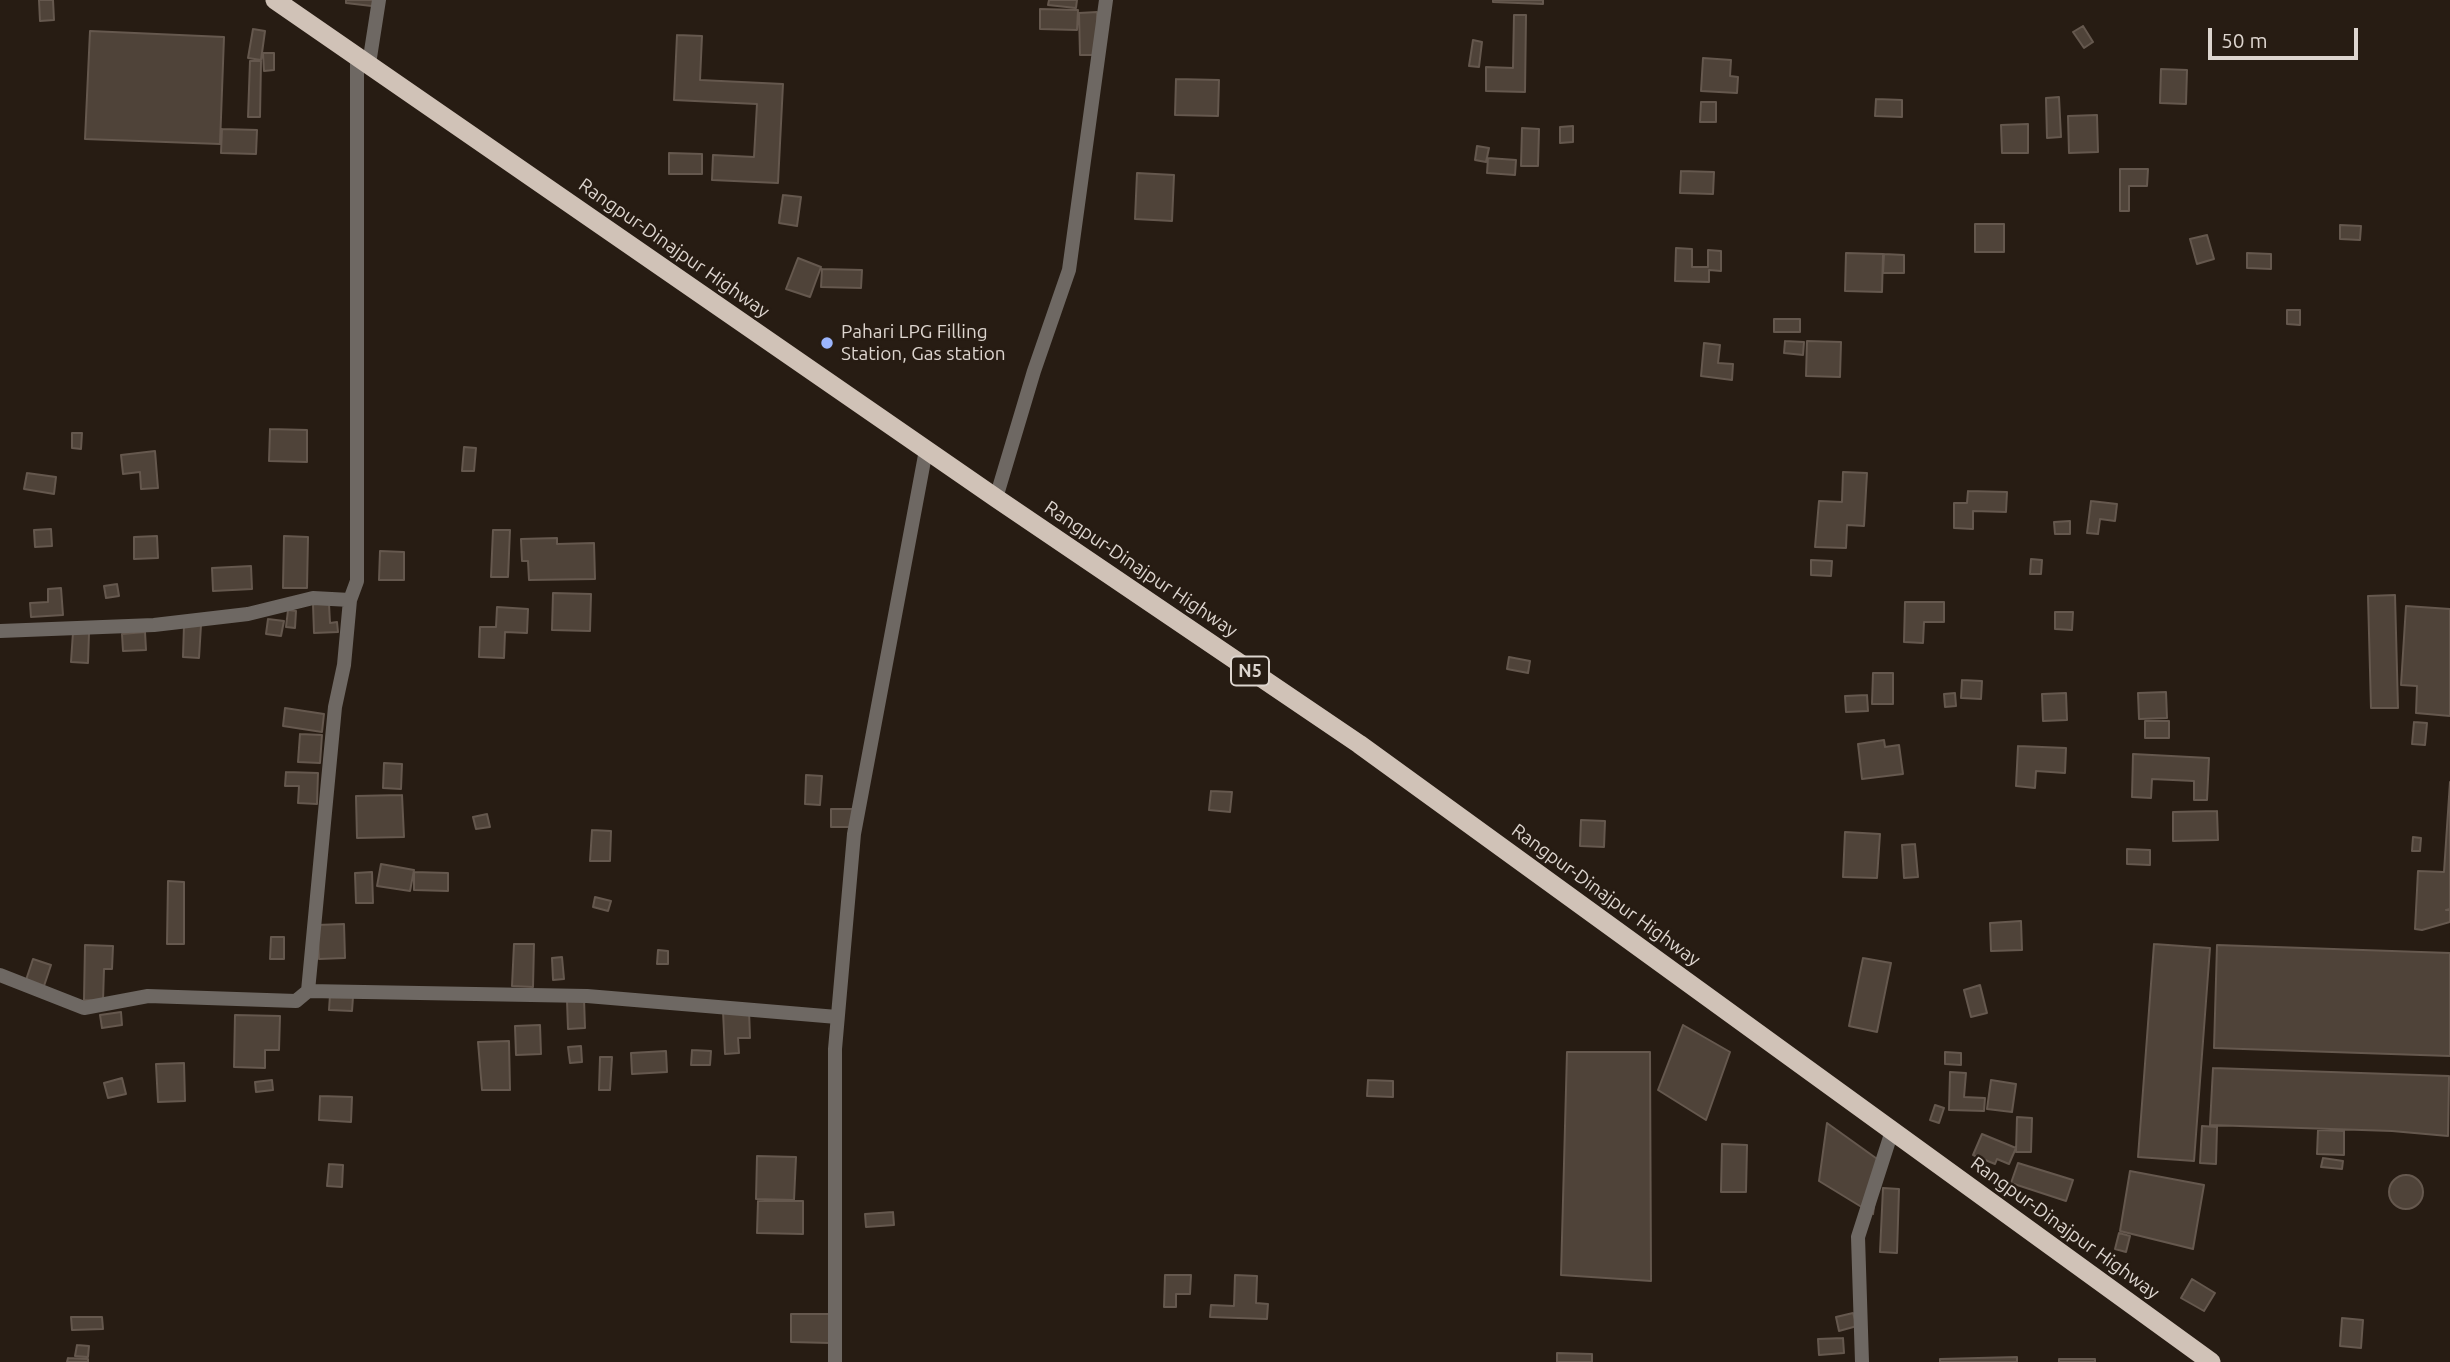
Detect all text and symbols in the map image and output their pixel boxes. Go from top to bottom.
scale bar [2212,14,2362,58]
text: 50 m [2221,28,2268,52]
street label: Rangpur-Dinajpur Highway [574,173,774,323]
place label: Pahari LPG Filling Station, Gas station [841,321,1006,365]
marker: Pahari LPG Filling Station, Gas station [819,335,835,351]
street label: Rangpur-Dinajpur Highway [1040,496,1242,642]
road number: N5 [1231,656,1269,686]
street label: Rangpur-Dinajpur Highway [1507,819,1705,971]
street label: Rangpur-Dinajpur Highway [1966,1152,2164,1304]

